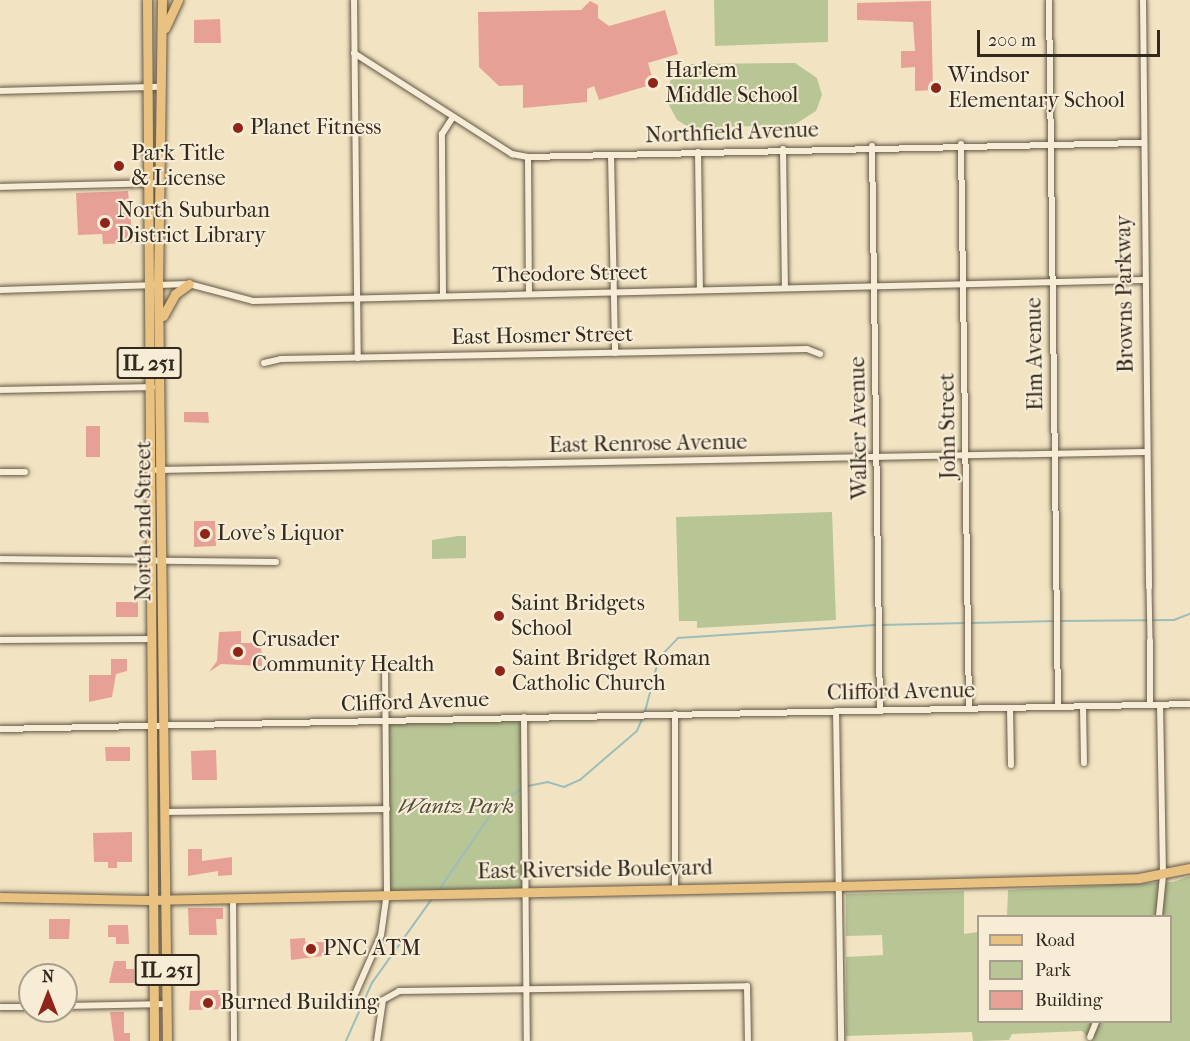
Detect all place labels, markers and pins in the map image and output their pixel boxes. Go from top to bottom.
place label: Harlem Middle School [665,57,798,108]
place label: Windsor Elementary School [948,62,1125,113]
marker: Harlem Middle School [646,76,660,90]
marker: Windsor Elementary School [929,81,943,95]
place label: Planet Fitness [250,115,381,141]
marker: Planet Fitness [231,121,245,135]
place label: Park Title & License [131,140,226,192]
marker: Park Title & License [112,159,126,173]
place label: North Suburban District Library [117,197,270,248]
marker: North Suburban District Library [98,216,112,230]
place label: Love's Liquor [217,521,344,547]
marker: Love's Liquor [198,527,212,541]
place label: Saint Bridgets School [511,590,645,642]
marker: Saint Bridgets School [492,609,506,623]
place label: Crusader Community Health [252,626,434,678]
marker: Crusader Community Health [229,643,247,661]
place label: Saint Bridget Roman Catholic Church [512,645,710,696]
marker: Saint Bridget Roman Catholic Church [493,664,507,678]
place label: PNC ATM [323,936,421,962]
marker: PNC ATM [304,942,318,956]
place label: Burned Building [220,990,379,1016]
marker: Burned Building [201,996,215,1010]

